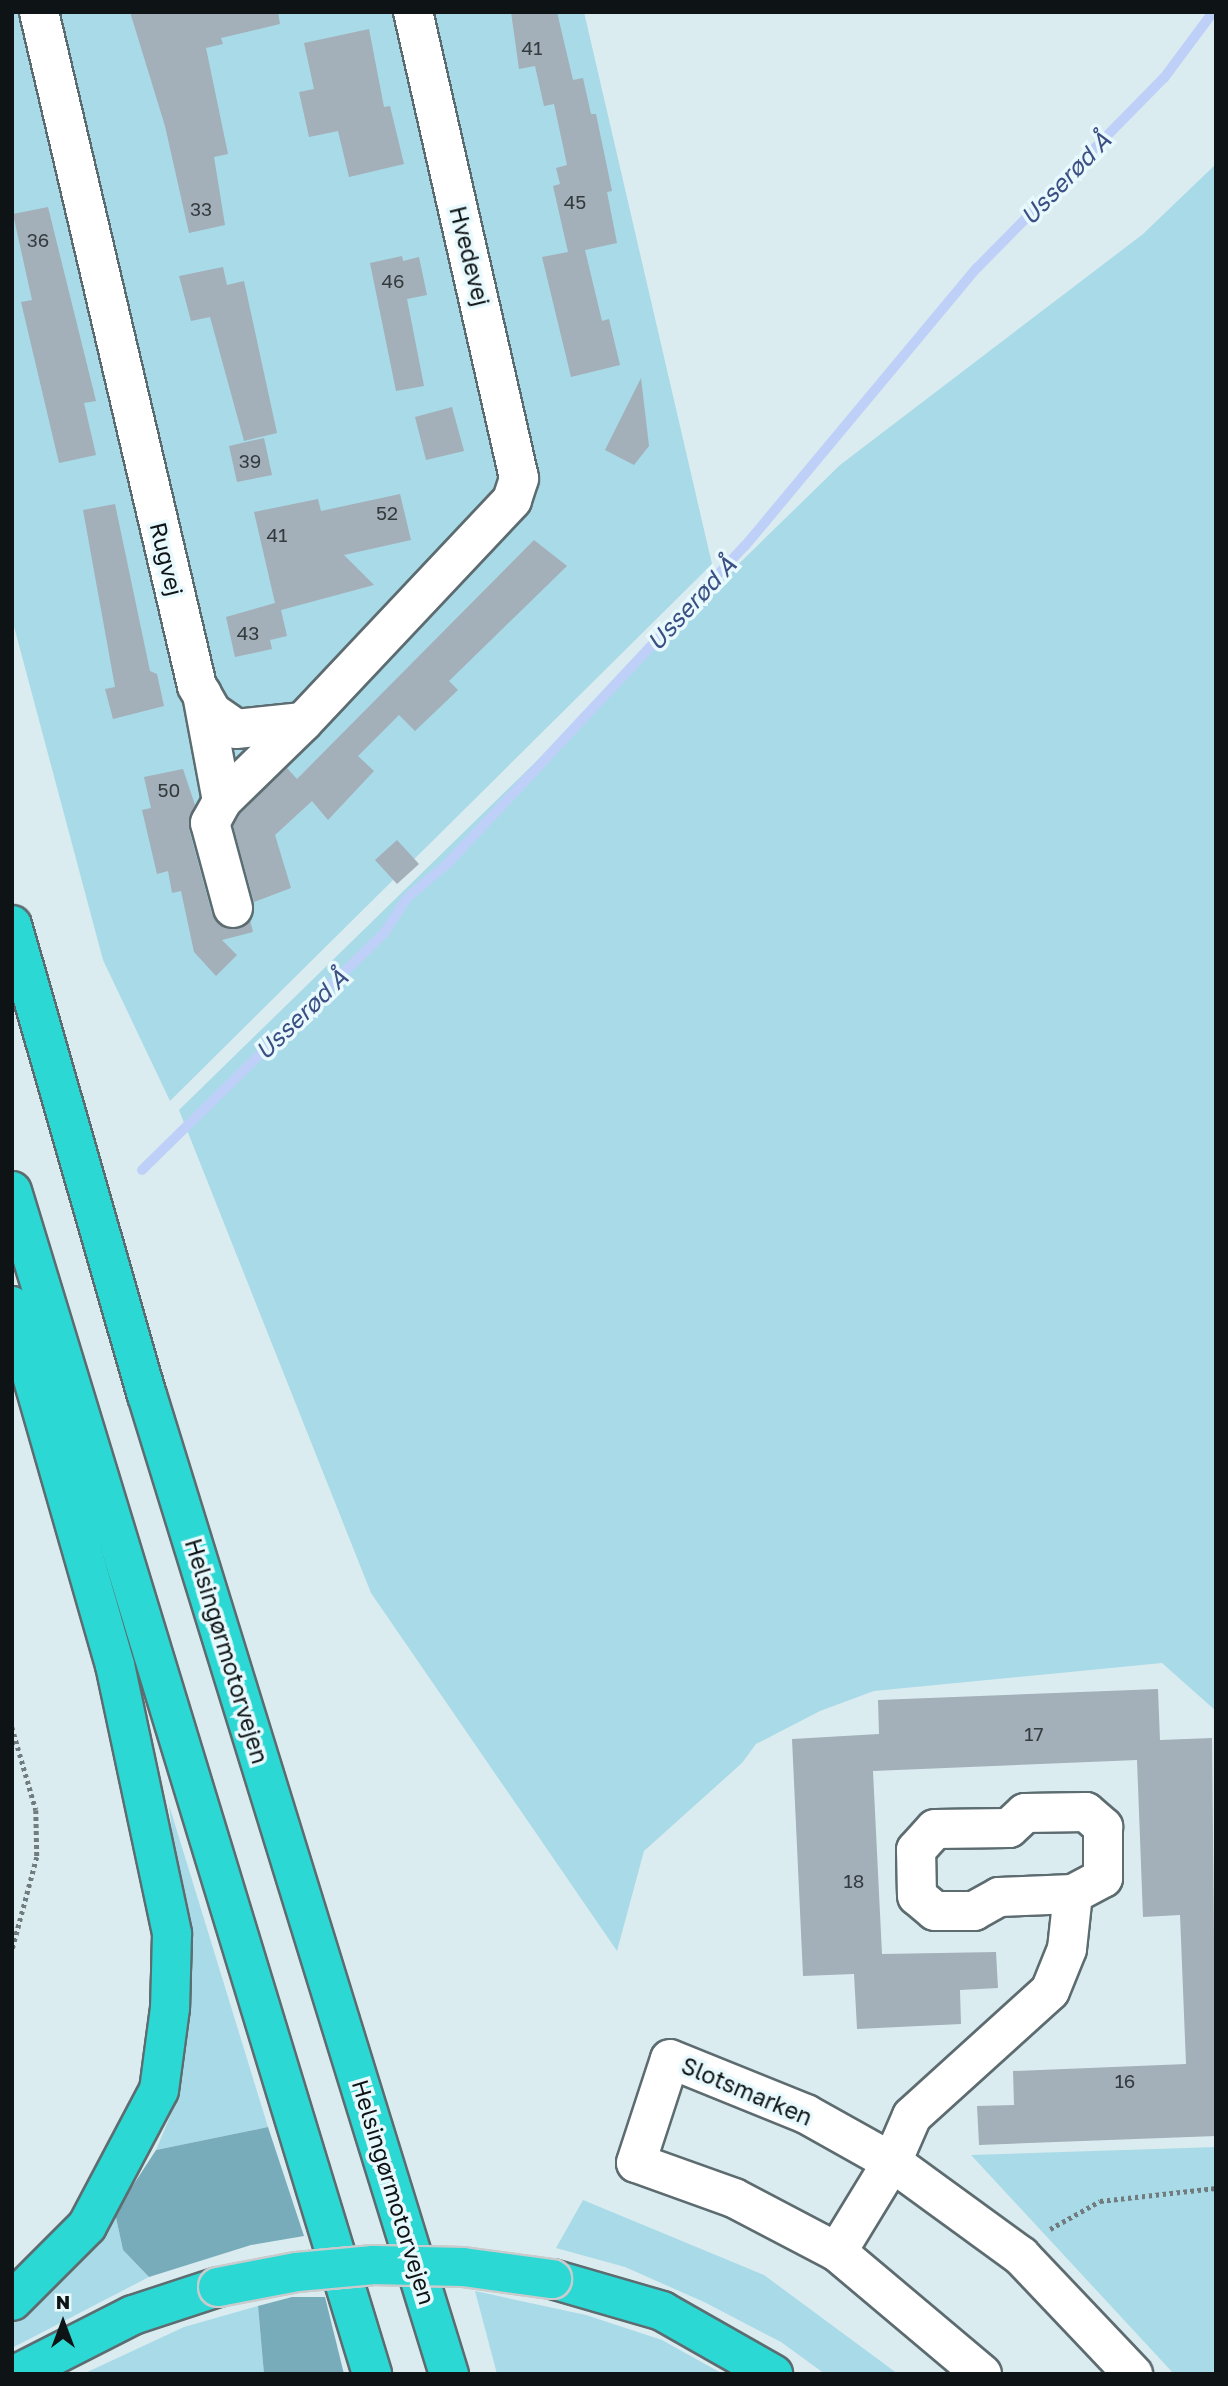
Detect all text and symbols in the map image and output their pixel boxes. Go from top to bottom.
house number: 41 [522,37,542,59]
water label: Usserød Å [1014,126,1116,230]
house number: 45 [564,191,586,213]
house number: 33 [190,198,212,220]
street label: Hvedevej [444,203,496,309]
house number: 36 [27,229,49,251]
house number: 46 [381,270,405,292]
house number: 39 [239,450,261,472]
house number: 52 [376,502,398,524]
street label: Rugvej [145,519,189,599]
house number: 41 [267,524,287,546]
water label: Usserød Å [640,550,742,656]
house number: 43 [237,622,259,644]
house number: 50 [158,779,180,801]
water label: Usserød Å [249,963,353,1065]
street label: Helsingørmotorvejen [180,1535,274,1767]
house number: 17 [1024,1723,1044,1745]
house number: 18 [844,1870,864,1892]
street label: Slotsmarken [677,2051,817,2131]
house number: 16 [1115,2070,1135,2092]
street label: Helsingørmotorvejen [347,2076,441,2308]
north arrow [28,2288,98,2358]
text: N [56,2290,70,2313]

